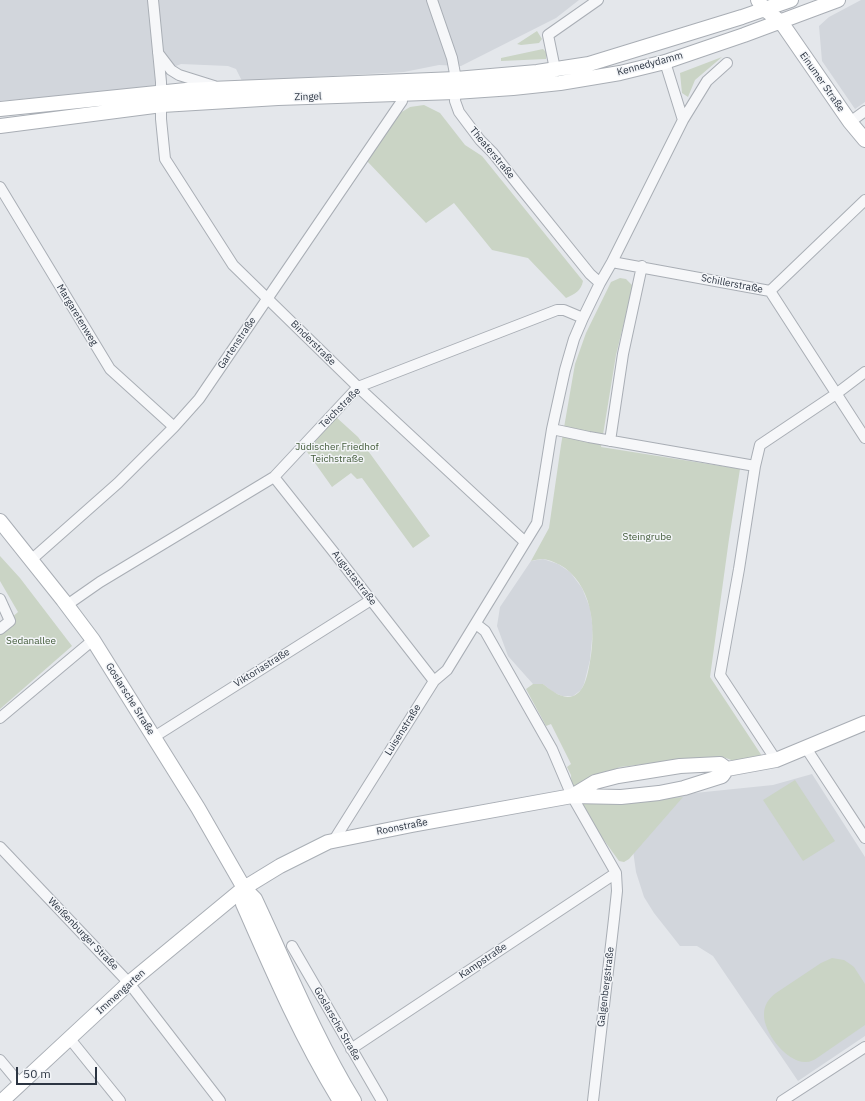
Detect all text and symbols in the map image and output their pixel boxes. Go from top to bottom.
street label: Kennedydamm [616,49,684,79]
street label: Einumer Straße [797,50,847,114]
street label: Zingel [294,91,322,103]
street label: Theaterstraße [467,125,517,181]
street label: Schillerstraße [700,272,764,296]
street label: Margaretenweg [54,282,100,348]
street label: Gartenstraße [215,315,259,371]
street label: Binderstraße [288,318,338,368]
street label: Teichstraße [317,385,363,431]
park label: Jüdischer Friedhof Teichstraße [295,441,379,464]
park label: Steingrube [623,531,671,543]
street label: Augustastraße [329,548,379,608]
park label: Sedanallee [6,635,56,647]
street label: Viktoriastraße [232,646,292,690]
street label: Goslarsche Straße [103,661,157,737]
street label: Luisenstraße [382,702,424,758]
street label: Roonstraße [375,816,429,838]
street label: Weißenburger Straße [45,895,121,973]
street label: Kampstraße [457,941,509,981]
street label: Galgenbergstraße [595,946,617,1028]
street label: Immengarten [94,967,148,1017]
street label: Goslarsche Straße [311,985,363,1063]
scale bar [18,1059,99,1085]
text: 50 m [23,1066,51,1081]

